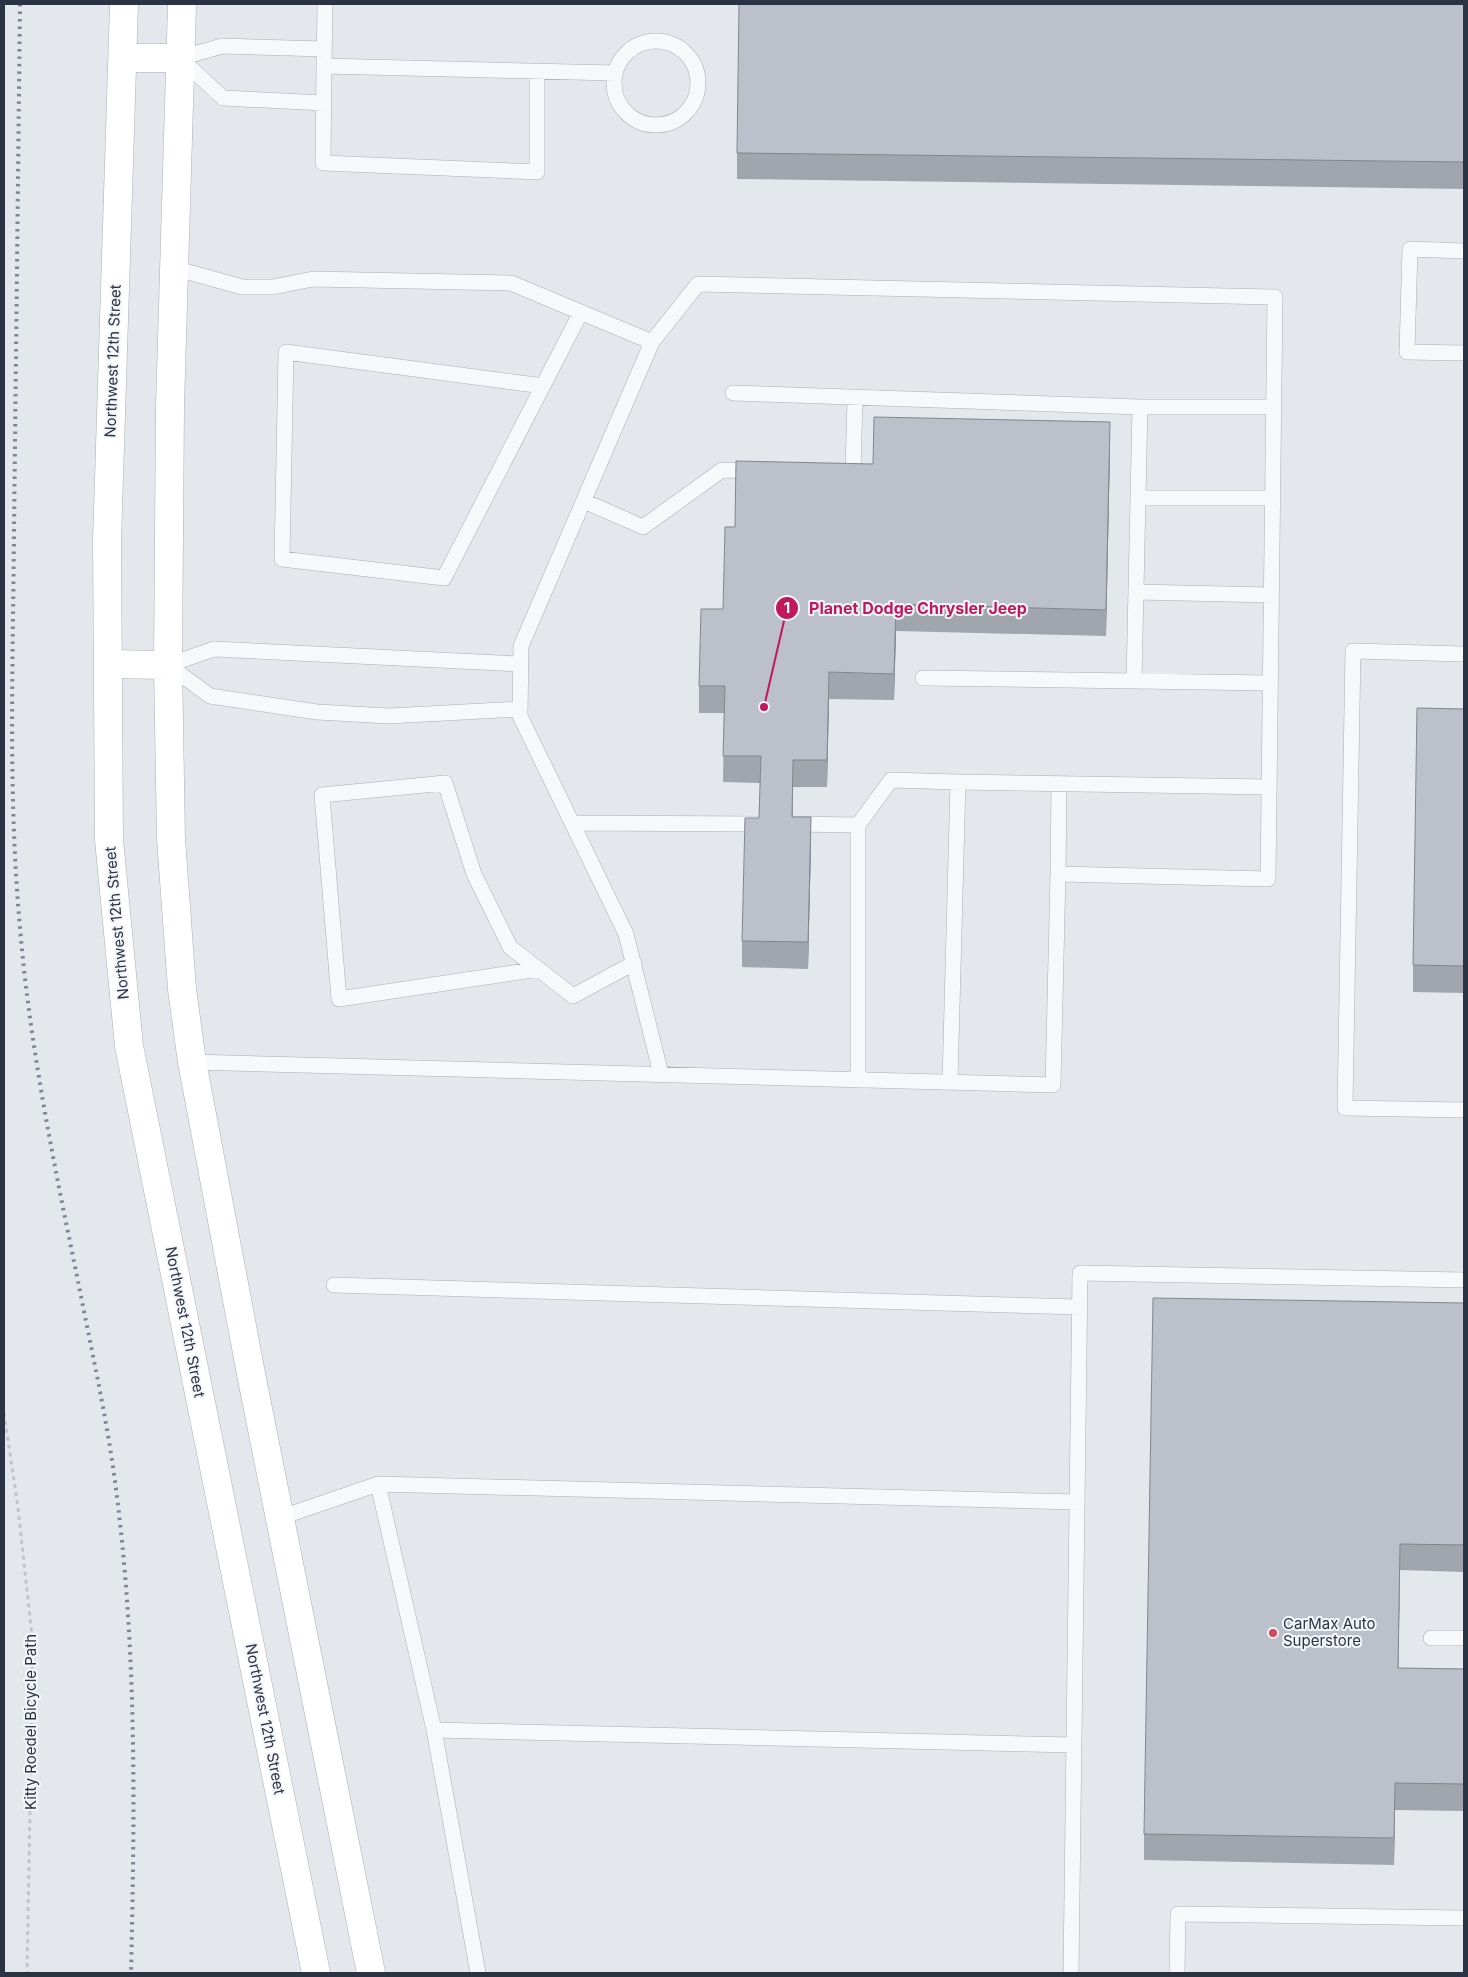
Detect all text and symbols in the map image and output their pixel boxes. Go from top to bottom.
street label: Northwest 12th Street [100,284,125,438]
callout: Planet Dodge Chrysler Jeep [775,593,1037,624]
text: 1 [784,598,790,617]
text: Planet Dodge Chrysler Jeep [809,598,1027,618]
street label: Northwest 12th Street [100,846,133,1000]
street label: Northwest 12th Street [162,1245,209,1399]
place label: CarMax Auto Superstore [1283,1614,1376,1650]
marker: CarMax Auto Superstore [1267,1627,1279,1639]
street label: Kitty Roedel Bicycle Path [21,1634,40,1810]
street label: Northwest 12th Street [242,1642,289,1796]

